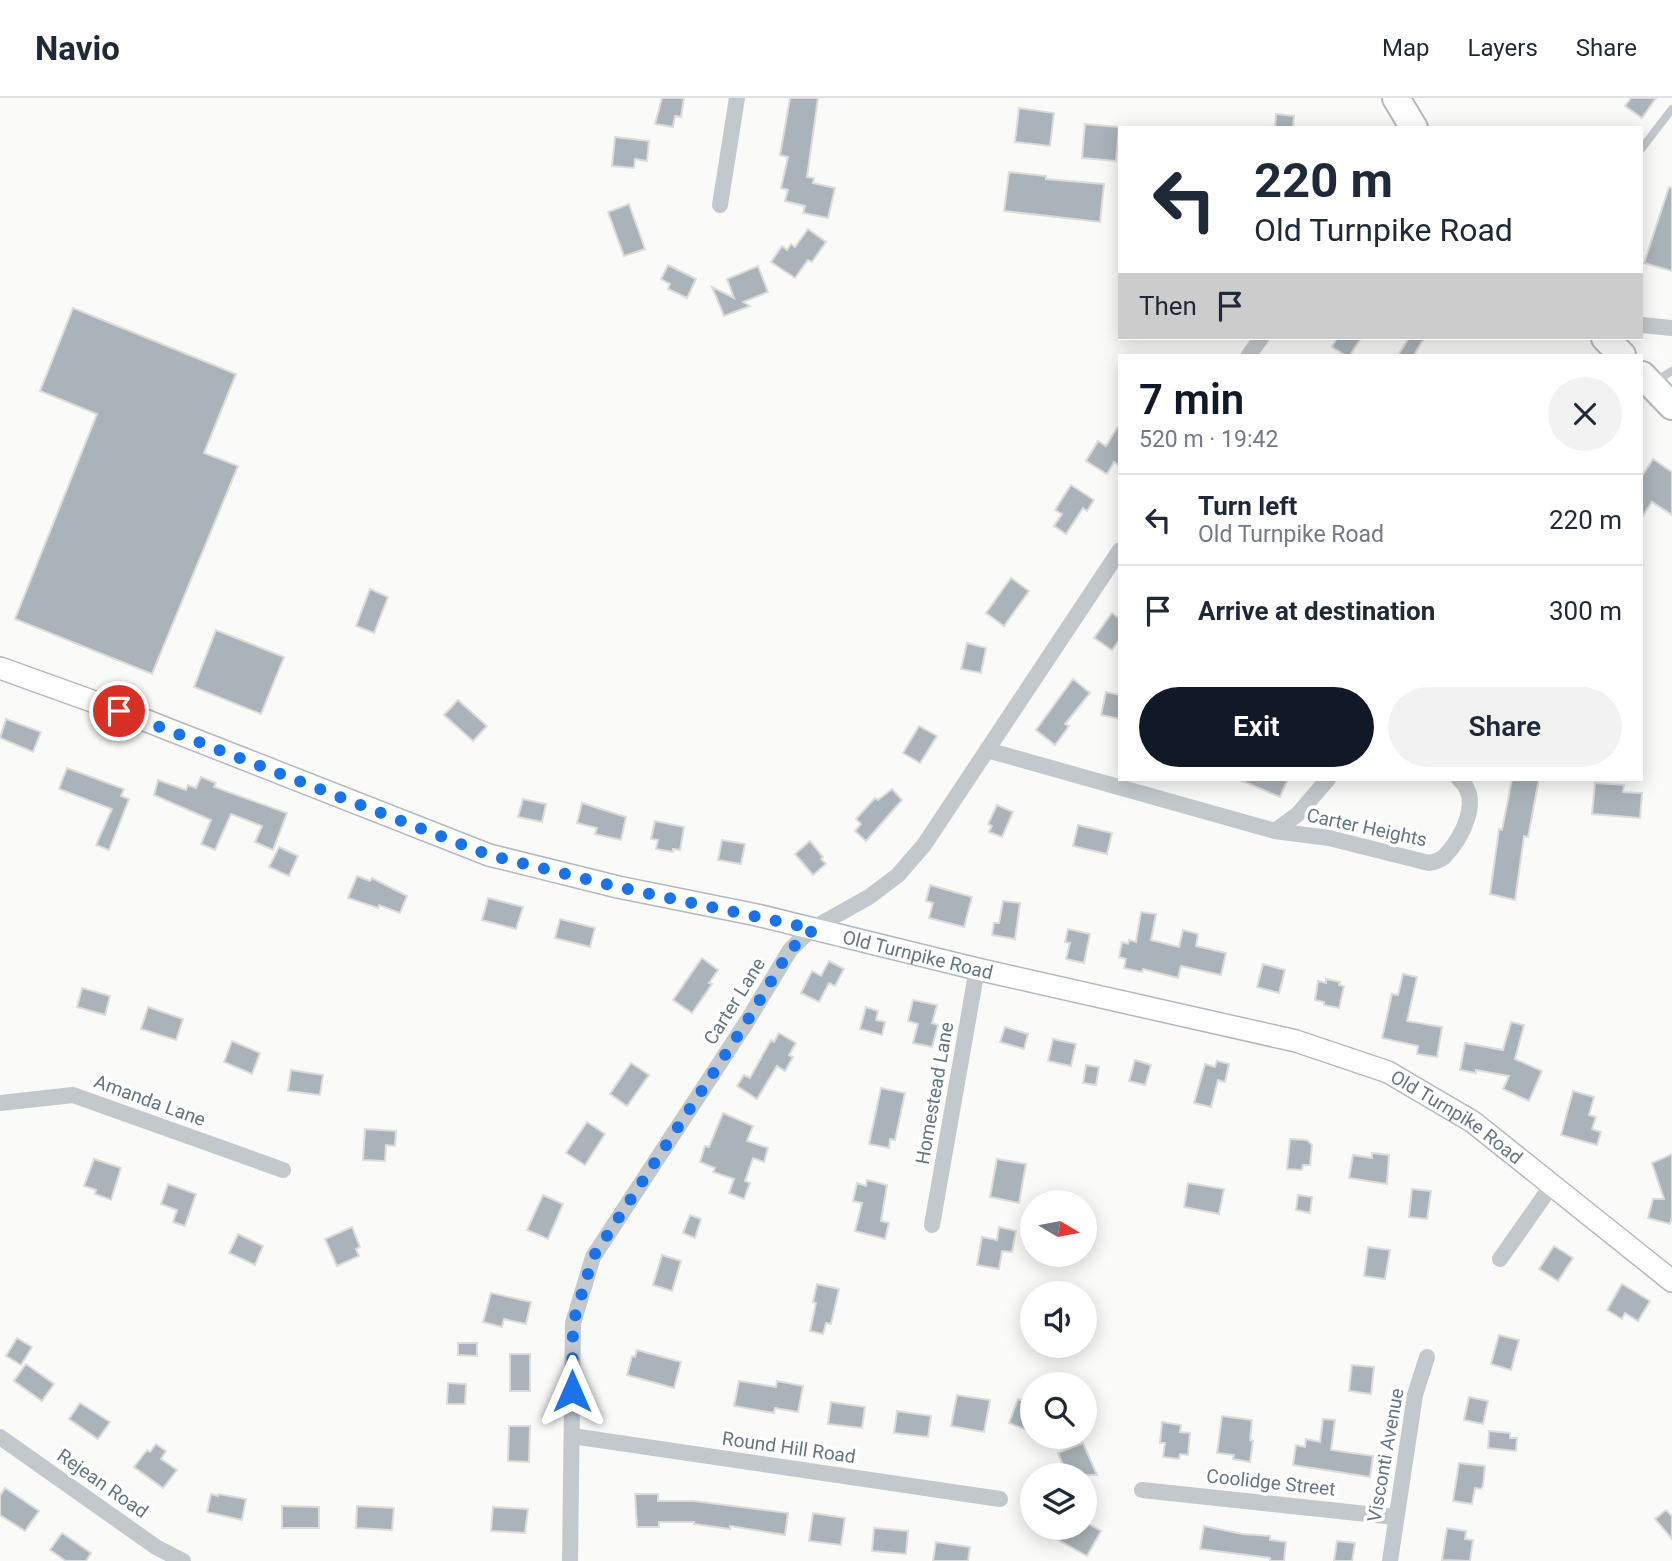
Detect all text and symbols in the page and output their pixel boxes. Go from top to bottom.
text: Navio [35,29,120,68]
text: Map [1382,34,1430,62]
text: Layers [1468,34,1538,62]
text: Share [1576,34,1637,62]
text: 220 m [1254,152,1393,209]
icon: left [1139,154,1230,245]
text: Old Turnpike Road [1254,211,1513,249]
icon: arrive [1211,287,1249,325]
text: Then [1139,291,1197,321]
text: 7 min [1139,375,1244,424]
button: close [1548,377,1622,451]
text: 520 m · 19:42 [1139,426,1278,453]
text: Turn left [1198,491,1297,521]
icon: left [1139,501,1177,539]
text: 220 m [1549,505,1622,535]
text: Old Turnpike Road [1198,521,1384,548]
icon: arrive [1139,592,1177,630]
text: Arrive at destination [1198,596,1435,626]
text: 300 m [1549,596,1622,626]
pin [89,681,149,741]
button: Exit [1139,687,1374,767]
button: Share [1388,687,1622,767]
icon: arrive [100,692,138,730]
street label: Carter Heights [1305,804,1429,851]
street label: Old Turnpike Road [840,925,995,984]
street label: Carter Lane [699,954,770,1049]
street label: Homestead Lane [911,1020,958,1166]
street label: Old Turnpike Road [1386,1065,1527,1169]
street label: Amanda Lane [91,1070,209,1131]
north arrow [1020,1190,1097,1267]
map controls [1020,1190,1097,1540]
button: sound [1020,1281,1097,1358]
position arrow [535,1354,609,1428]
button: search [1020,1372,1097,1449]
street label: Visconti Avenue [1362,1386,1409,1524]
street label: Round Hill Road [721,1427,857,1468]
street label: Rejean Road [53,1444,153,1523]
button: layers [1020,1463,1097,1540]
street label: Coolidge Street [1205,1464,1337,1501]

